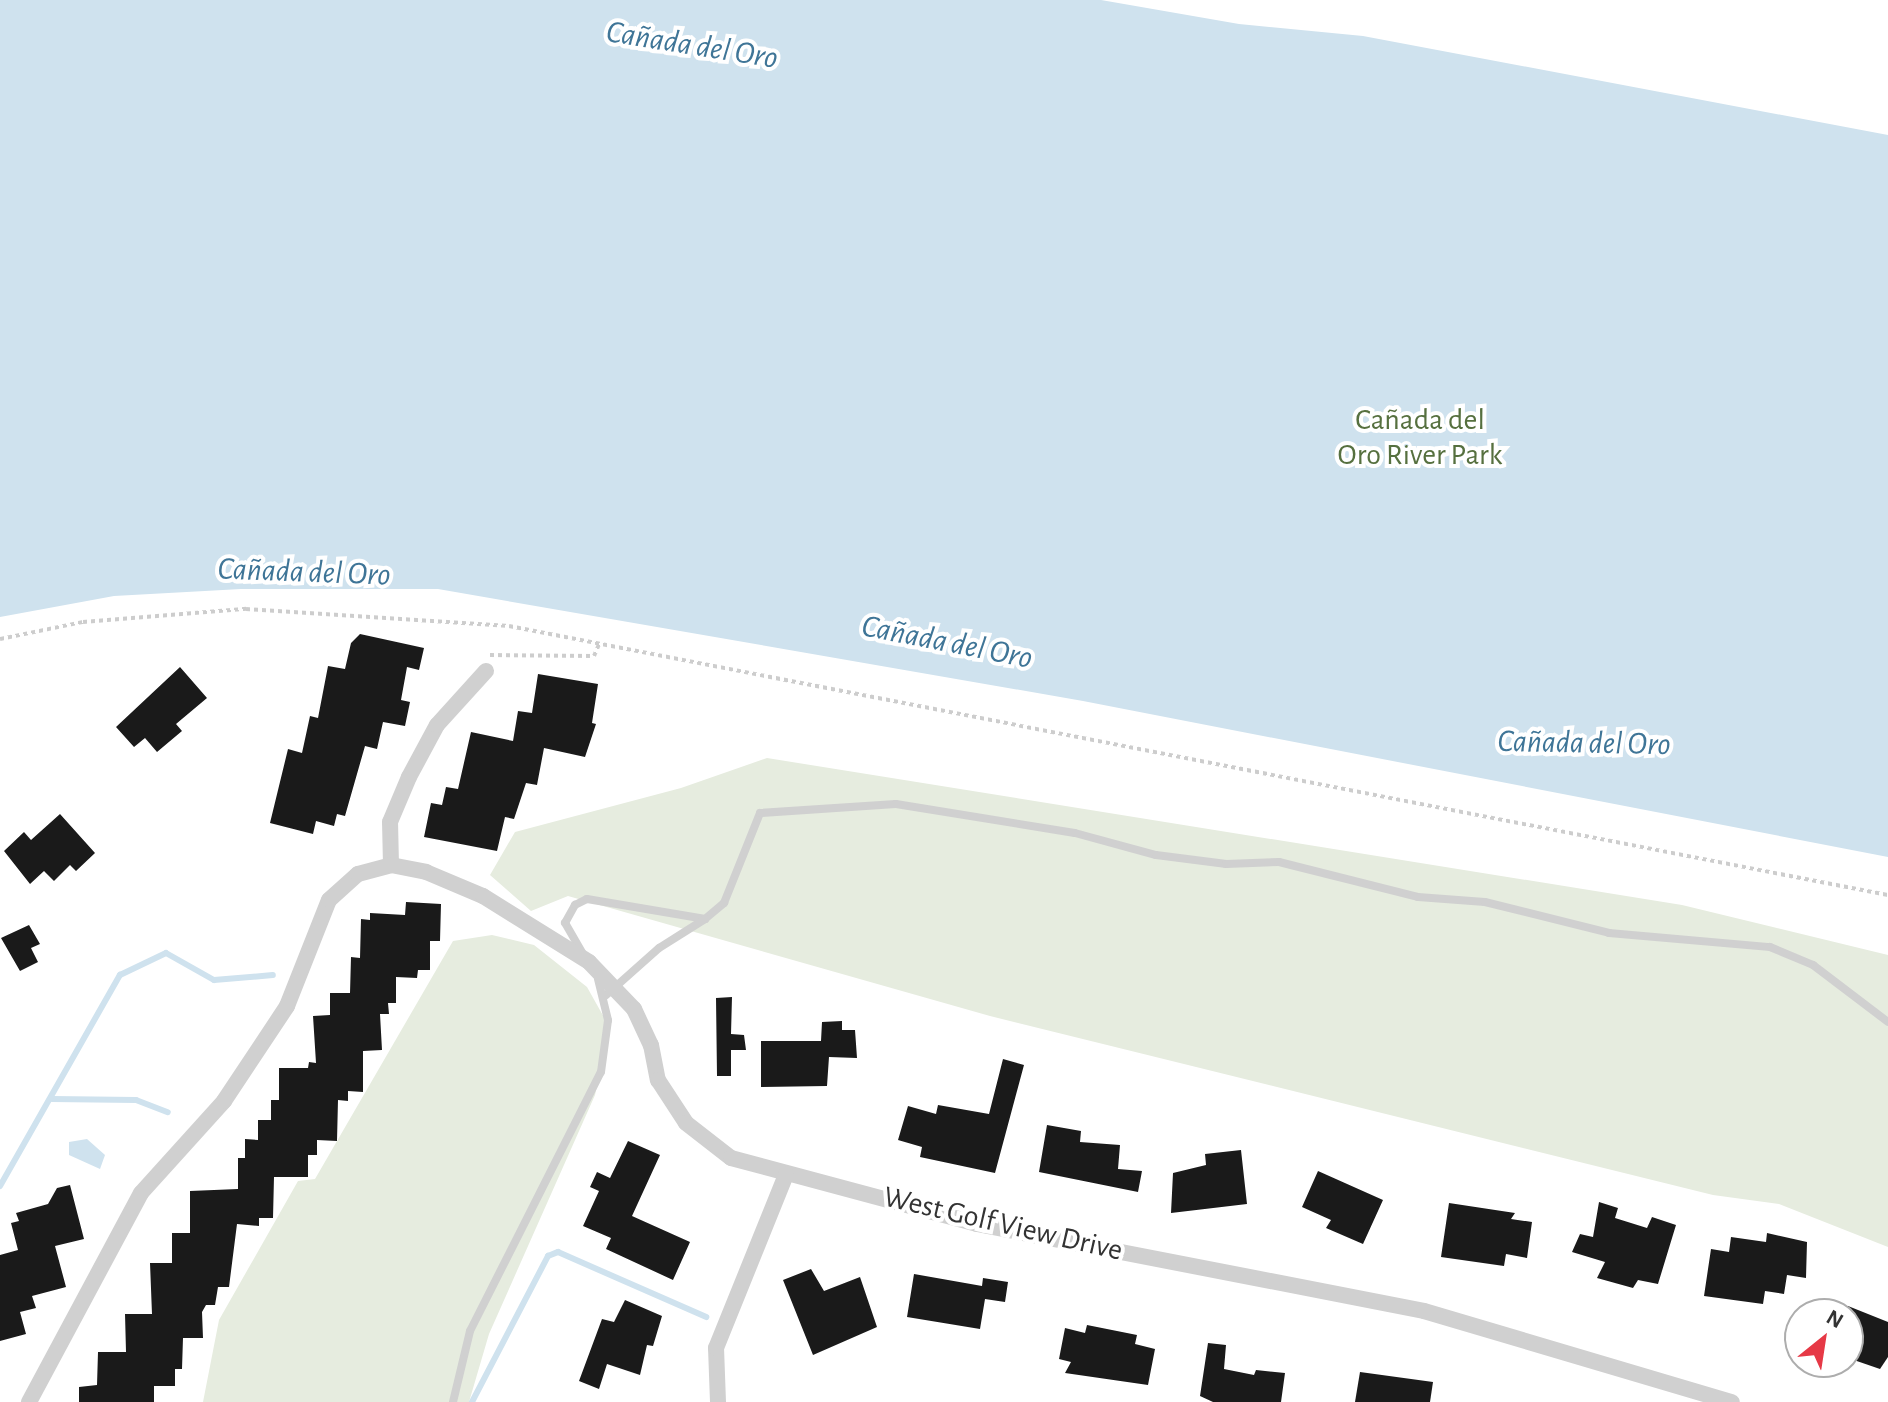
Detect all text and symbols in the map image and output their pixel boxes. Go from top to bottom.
water label: Cañada del Oro [604,12,780,78]
park label: Cañada del Oro River Park [1338,402,1502,472]
water label: Cañada del Oro [217,550,391,594]
water label: Cañada del Oro [858,607,1036,677]
water label: Cañada del Oro [1497,722,1671,764]
street label: West Golf View Drive [880,1179,1126,1269]
north arrow [1784,1298,1864,1378]
text: N [1823,1306,1847,1332]

